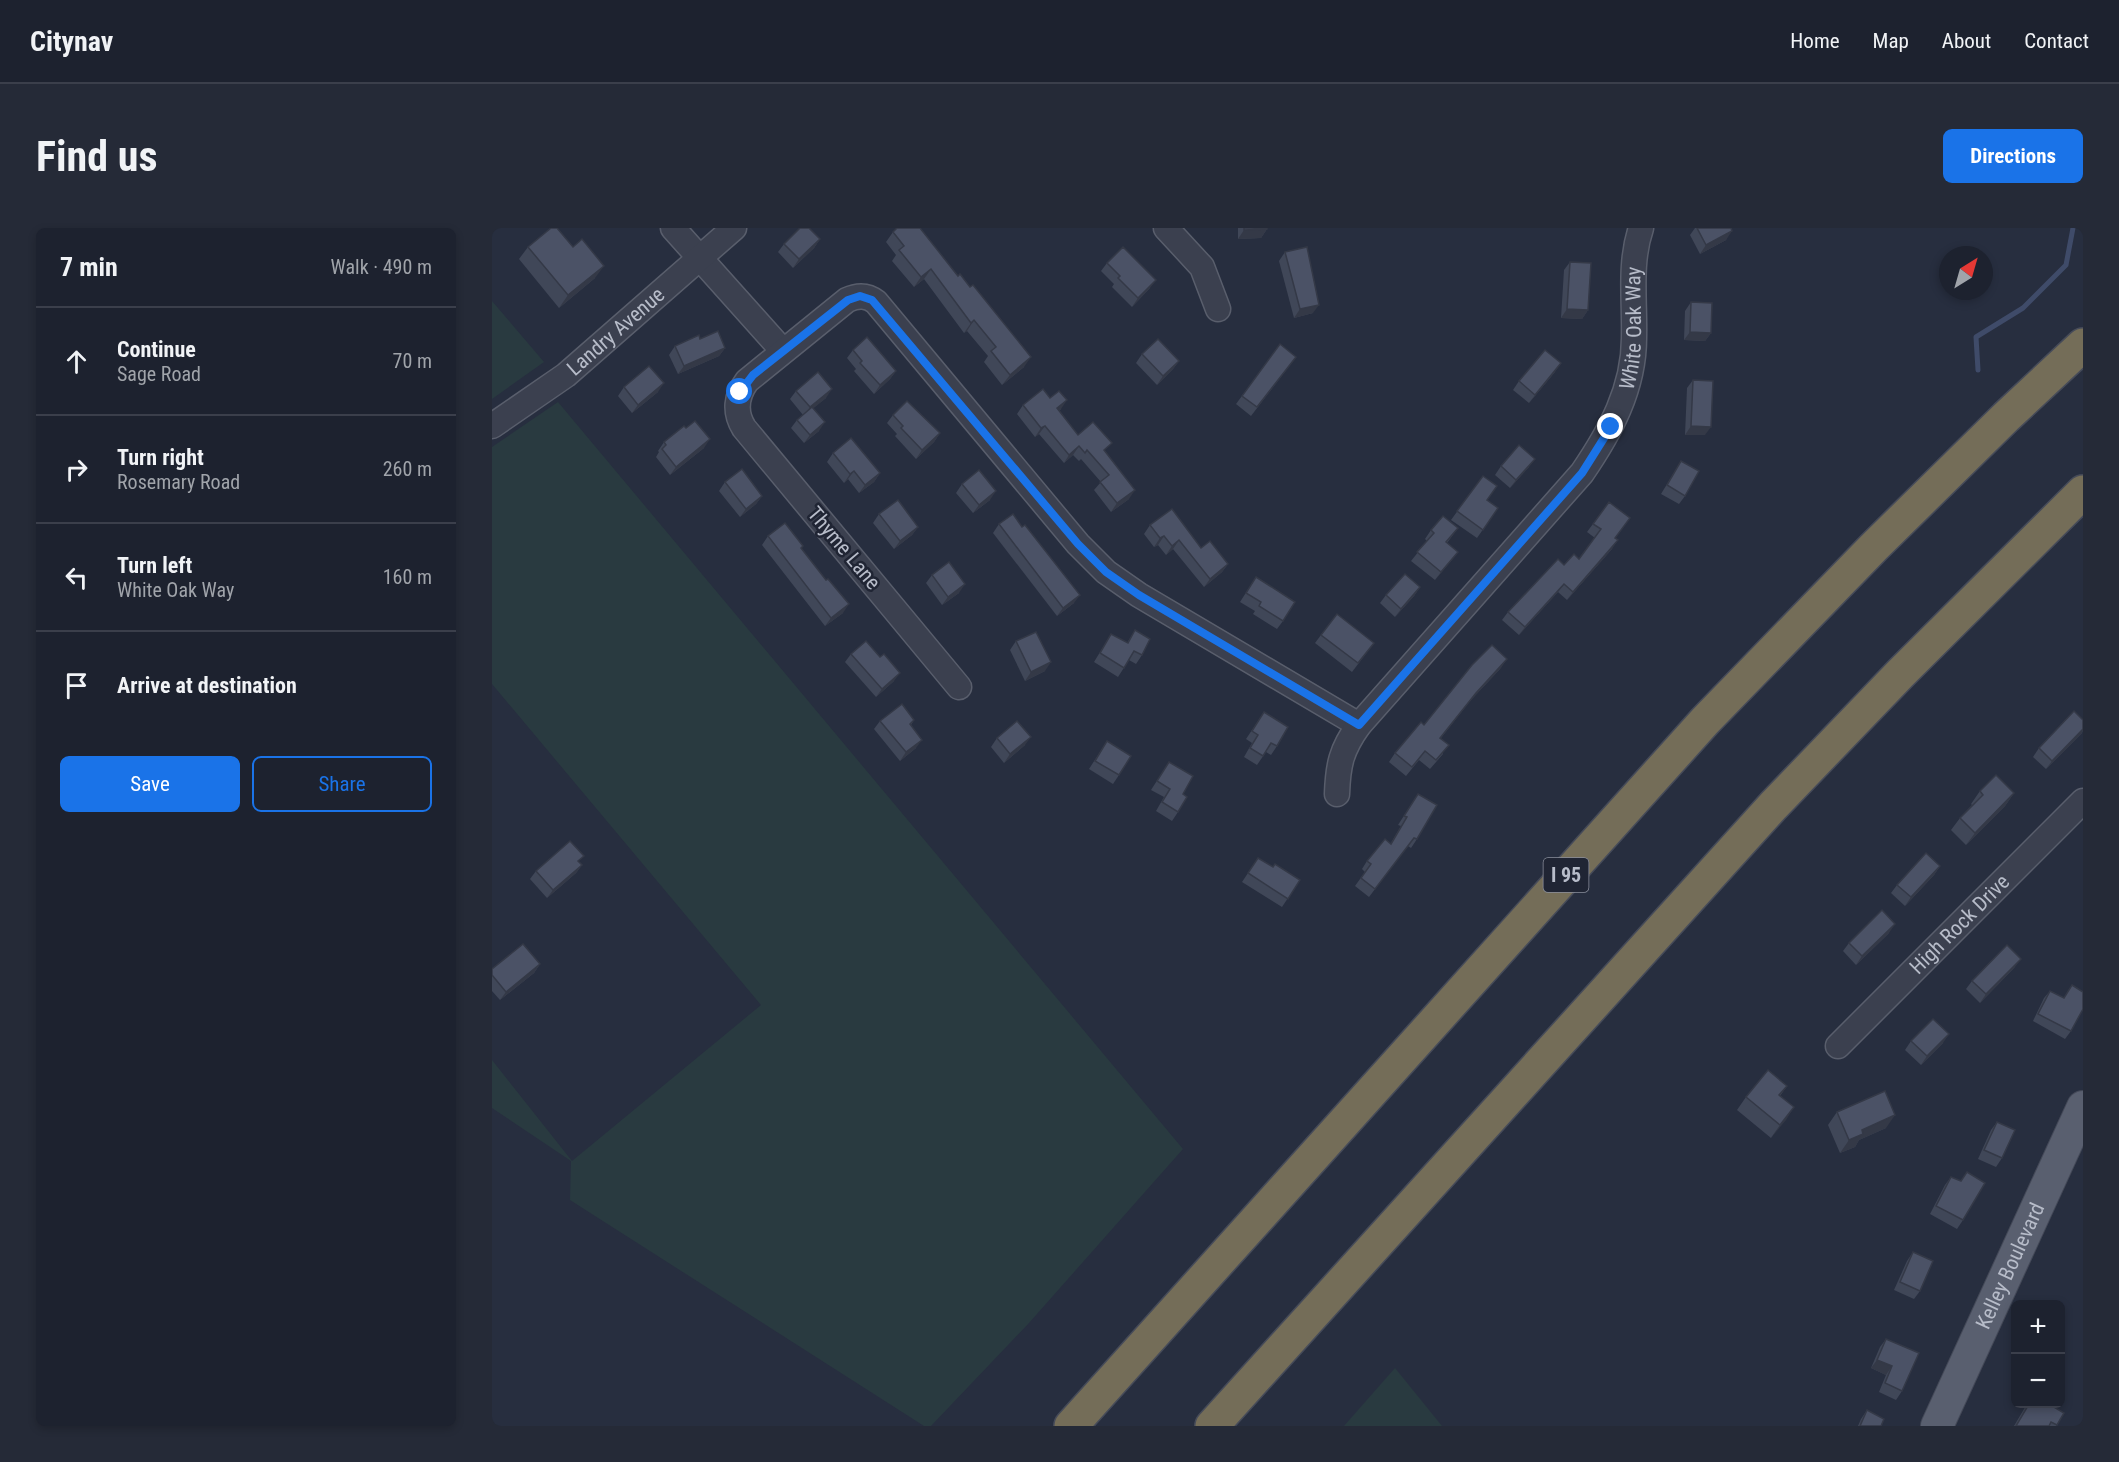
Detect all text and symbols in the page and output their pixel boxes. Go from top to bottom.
text: Citynav [30,25,113,58]
text: Home [1790,29,1840,53]
text: Map [1873,29,1909,53]
text: About [1942,29,1991,53]
text: Contact [2024,29,2089,53]
button: Directions [1943,129,2083,183]
text: Find us [36,132,157,181]
north arrow [1939,246,1993,300]
text: 7 min [60,252,118,282]
text: Walk · 490 m [331,255,432,279]
street label: White Oak Way [1615,266,1646,392]
street label: Landry Avenue [562,282,669,380]
text: Continue [117,337,196,362]
icon: ahead [60,345,93,378]
text: 70 m [393,349,432,373]
text: Sage Road [117,362,201,386]
route start [726,378,752,404]
route end [1597,413,1623,439]
text: Turn right [117,445,204,470]
icon: right [60,453,93,486]
text: 260 m [383,457,432,481]
text: Rosemary Road [117,470,240,494]
street label: Thyme Lane [803,502,886,594]
text: Turn left [117,553,192,578]
icon: left [60,561,93,594]
text: 160 m [383,565,432,589]
text: White Oak Way [117,578,234,602]
icon: arrive [60,669,93,702]
text: Arrive at destination [117,673,297,698]
button: Save [60,756,240,812]
button: Share [252,756,432,812]
road number: I 95 [1544,858,1588,892]
street label: High Rock Drive [1905,870,2014,979]
street label: Kelley Boulevard [1971,1199,2050,1333]
map controls [2011,1300,2065,1408]
button: + [2011,1300,2065,1354]
button: − [2011,1354,2065,1408]

